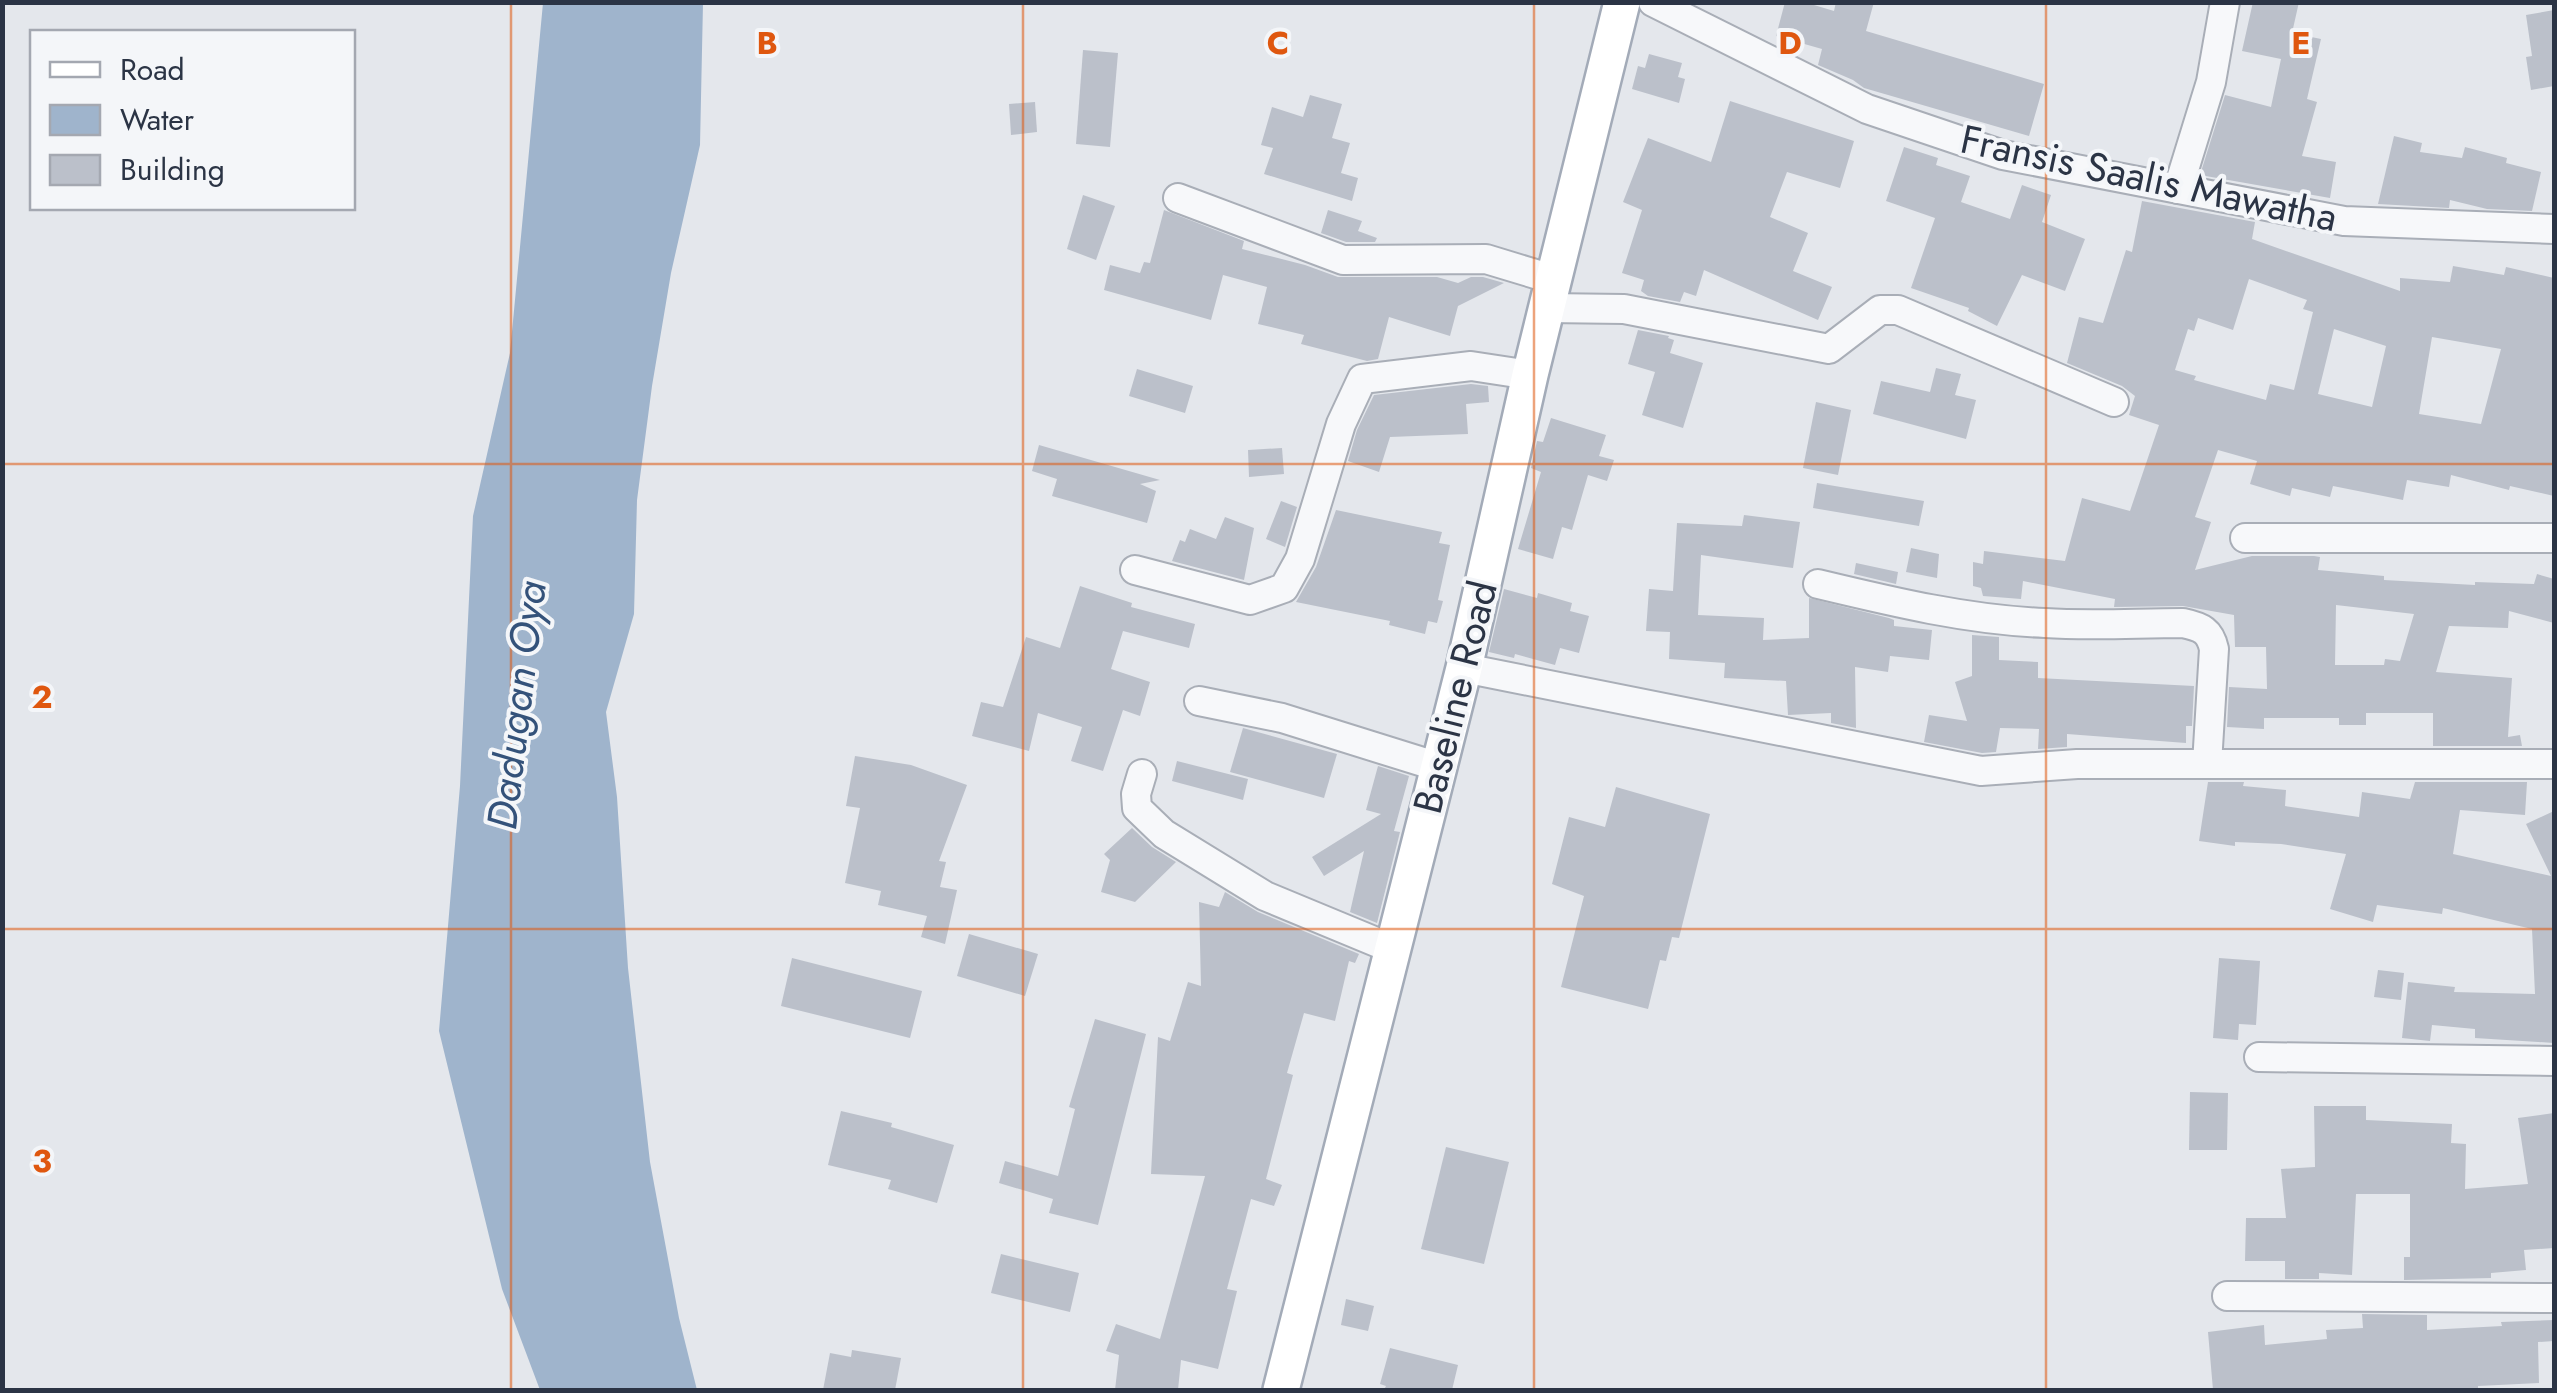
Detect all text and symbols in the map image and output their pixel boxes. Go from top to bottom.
text: B [756,20,778,66]
text: C [1267,20,1289,66]
text: D [1778,20,1802,66]
text: E [2291,20,2311,66]
legend [30,30,355,210]
text: Road [120,48,185,91]
text: Water [120,98,195,141]
street label: Fransis Saalis Mawatha [1955,110,2343,246]
text: Building [120,148,225,191]
street label: Baseline Road [1398,575,1512,819]
water label: Dadugan Oya [471,577,562,833]
text: 2 [32,674,53,720]
text: 3 [32,1138,52,1184]

